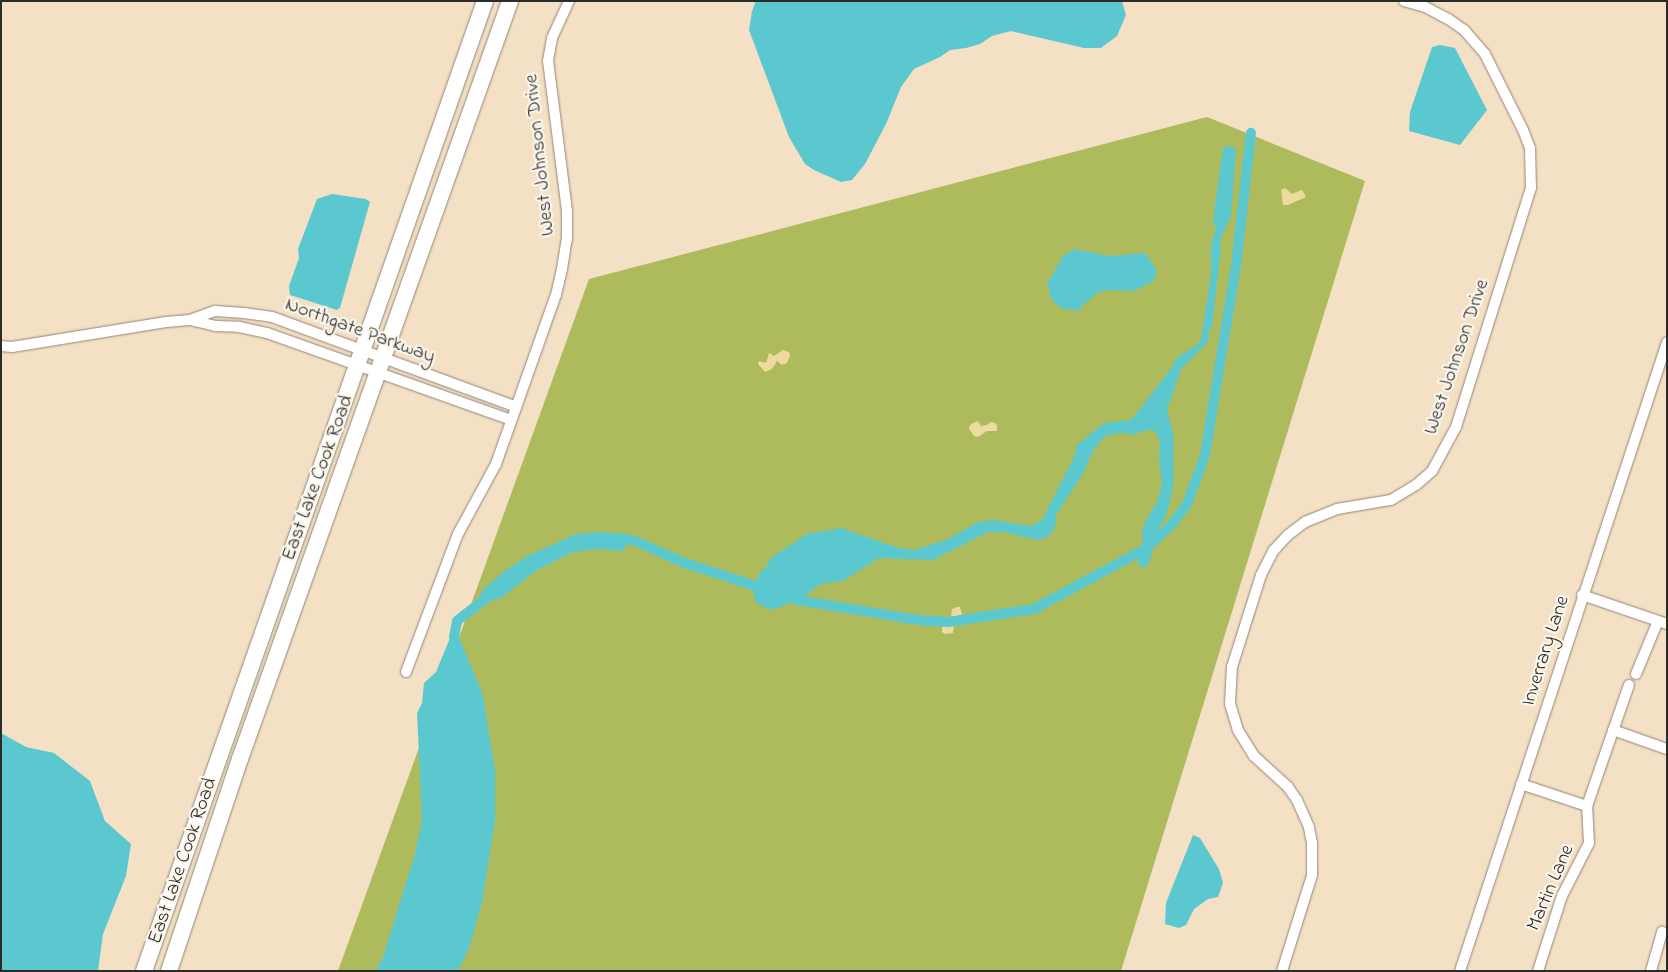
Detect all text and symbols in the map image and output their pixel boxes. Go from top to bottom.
street label: West Johnson Drive [520,73,560,237]
street label: West Johnson Drive [1419,276,1495,438]
street label: Northgate Parkway [282,293,438,369]
street label: East Lake Cook Road [277,392,359,564]
street label: Inverrary Lane [1517,593,1575,709]
street label: East Lake Cook Road [143,775,223,947]
street label: Martin Lane [1522,841,1580,935]

